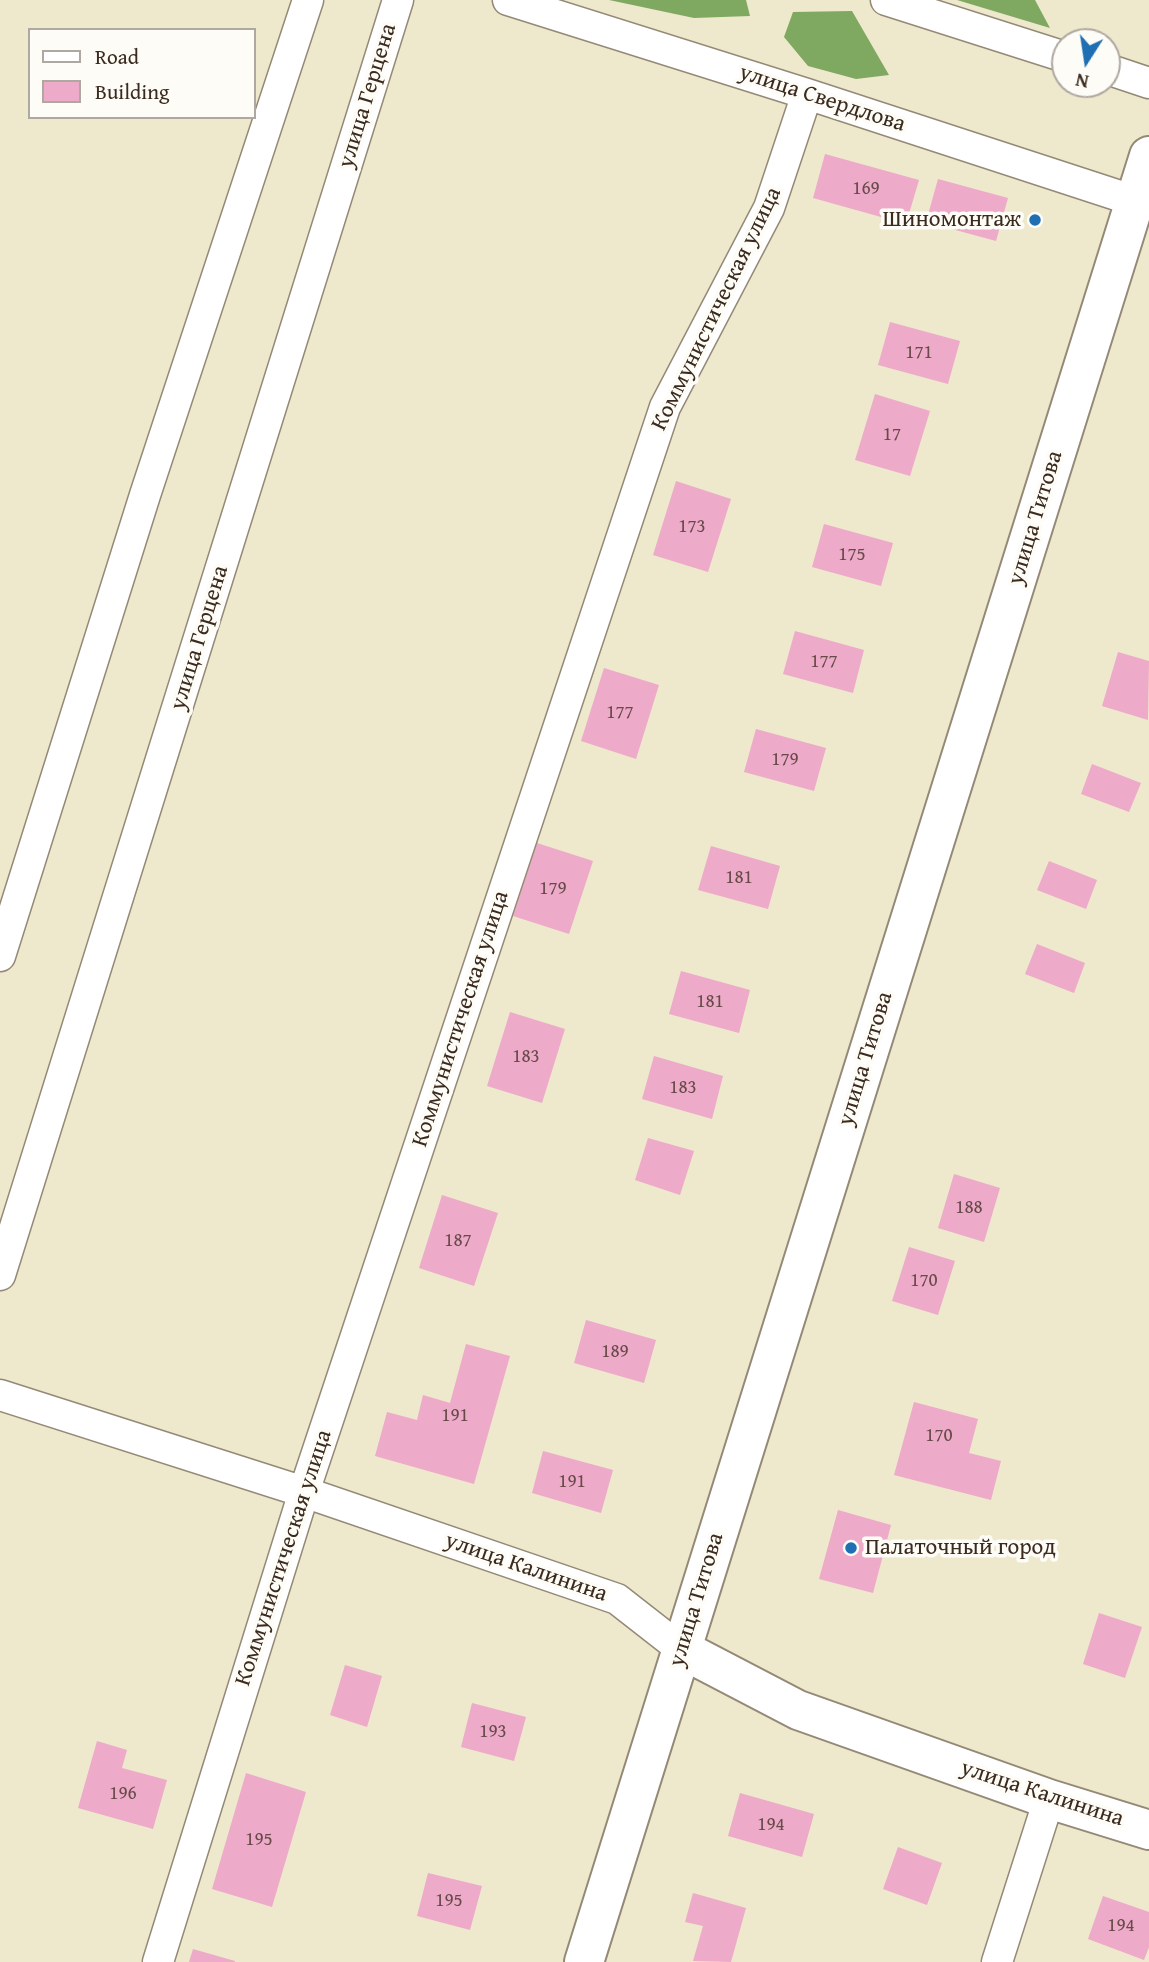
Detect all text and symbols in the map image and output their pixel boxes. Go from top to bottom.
street label: улица Герцена [333,20,403,172]
legend [28,28,256,119]
north arrow [1051,28,1121,98]
text: Road [95,41,139,72]
street label: улица Свердлова [735,59,909,139]
text: N [1073,67,1091,97]
text: Building [95,76,169,107]
house number: 169 [852,178,880,200]
street label: Коммунистическая улица [646,183,788,435]
place label: Шиномонтаж [883,206,1021,234]
marker: Шиномонтаж [1027,212,1043,228]
house number: 171 [905,342,933,364]
house number: 17 [883,424,901,446]
street label: улица Титова [1003,448,1069,588]
house number: 173 [678,516,706,538]
house number: 175 [838,544,866,566]
street label: улица Герцена [165,562,235,714]
house number: 177 [810,651,838,673]
house number: 177 [606,702,634,724]
house number: 179 [771,749,799,771]
house number: 181 [725,867,753,889]
house number: 179 [539,878,567,900]
street label: Коммунистическая улица [407,888,515,1150]
street label: улица Титова [833,989,899,1129]
house number: 181 [696,991,724,1013]
house number: 183 [512,1046,540,1068]
house number: 183 [669,1077,697,1099]
house number: 188 [955,1197,983,1219]
house number: 187 [444,1230,472,1252]
house number: 170 [910,1270,938,1292]
house number: 189 [601,1341,629,1363]
house number: 191 [441,1405,469,1427]
house number: 170 [925,1425,953,1447]
street label: Коммунистическая улица [230,1427,338,1689]
house number: 191 [558,1471,586,1493]
street label: улица Калинина [441,1527,611,1609]
street label: улица Титова [664,1530,730,1670]
place label: Палаточный город [865,1534,1056,1562]
marker: Палаточный город [843,1540,859,1556]
house number: 193 [479,1721,507,1743]
street label: улица Калинина [957,1755,1127,1833]
house number: 196 [109,1783,137,1805]
house number: 194 [757,1814,785,1836]
house number: 195 [245,1829,273,1851]
house number: 195 [435,1890,463,1912]
house number: 194 [1107,1915,1135,1937]

